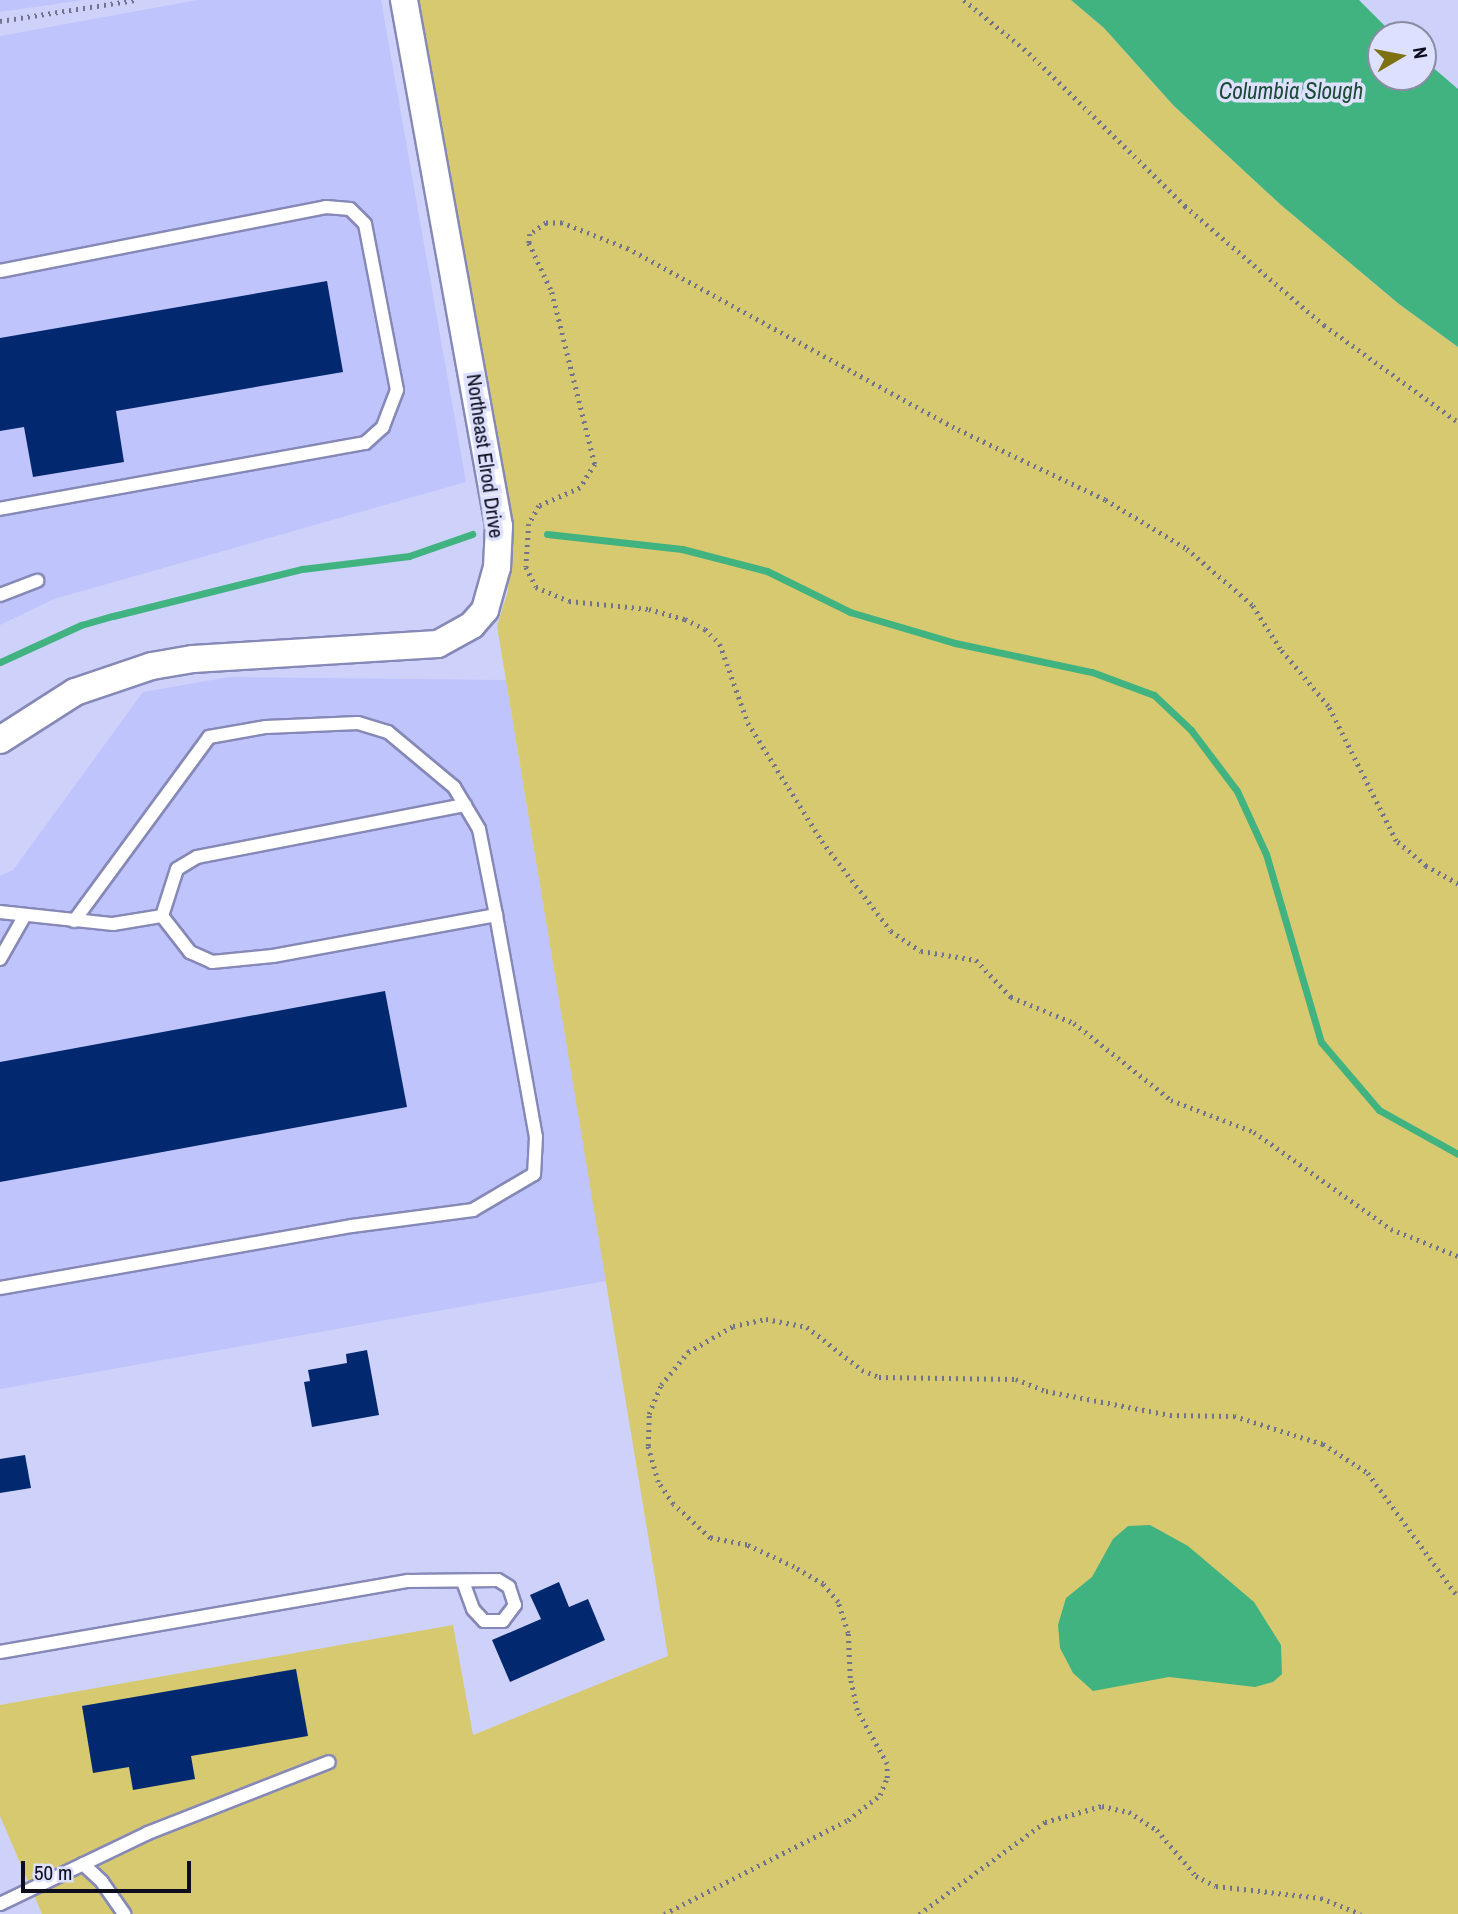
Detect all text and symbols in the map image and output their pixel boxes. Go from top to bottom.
north arrow [1367,21,1437,91]
text: N [1407,45,1434,60]
water label: Columbia Slough [1219,77,1363,105]
street label: Northeast Elrod Drive [461,372,509,540]
scale bar [24,1848,194,1892]
text: 50 m [34,1858,72,1887]

